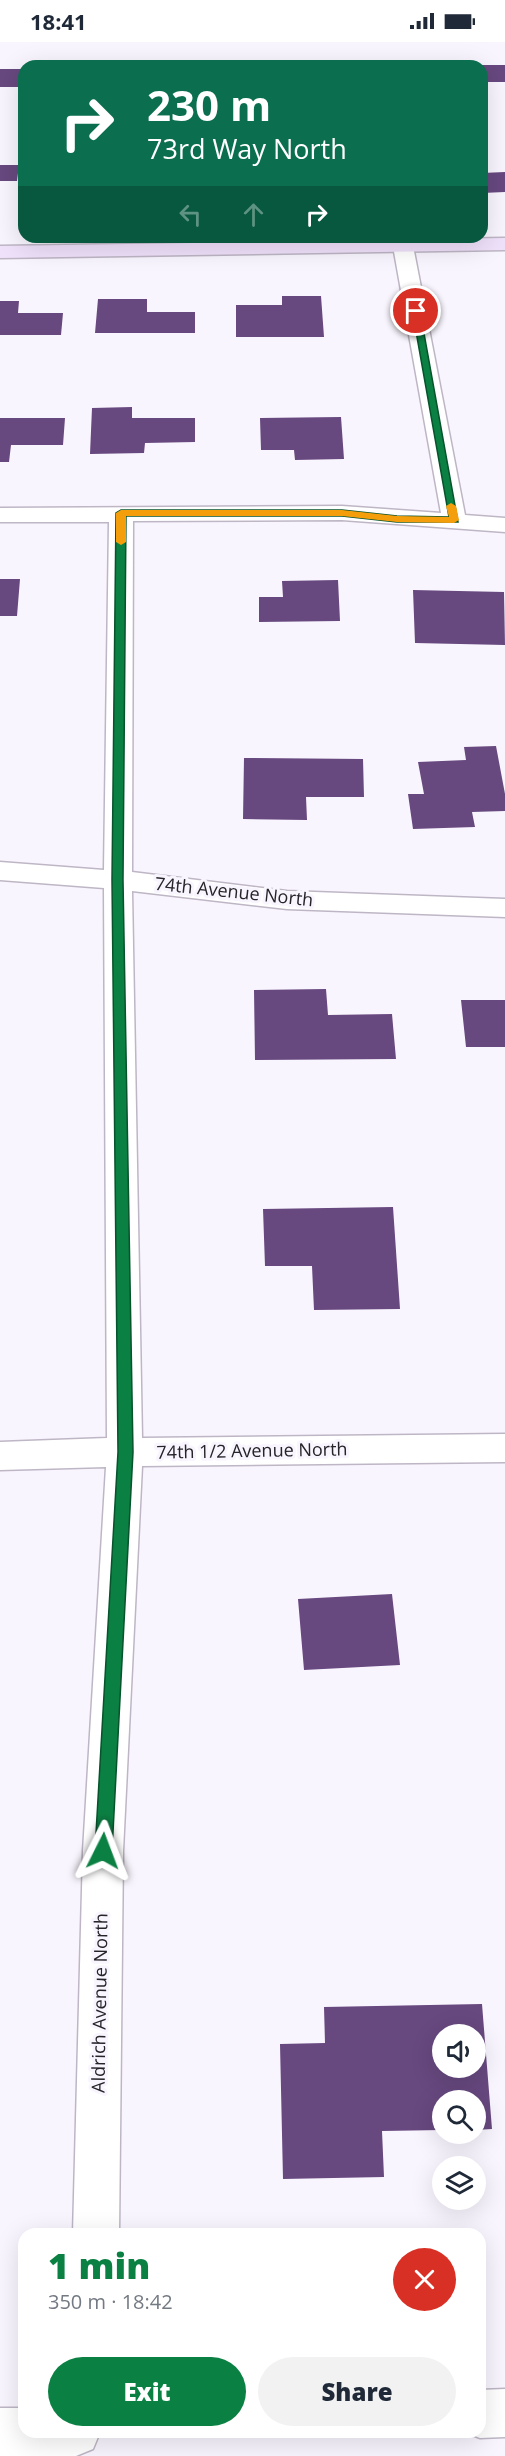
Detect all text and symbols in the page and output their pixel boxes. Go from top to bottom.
text: 18:41 [30,6,87,36]
text: 230 m [147,76,271,133]
icon: right [48,84,126,162]
text: 73rd Way North [147,130,347,167]
icon: left [174,198,207,231]
icon: ahead [237,198,270,231]
icon: right [300,198,333,231]
pin [390,285,441,336]
icon: arrive [399,294,432,327]
street label: 74th Avenue North [154,871,315,911]
street label: 74th 1/2 Avenue North [156,1436,348,1464]
position arrow [71,1819,135,1883]
street label: Aldrich Avenue North [85,1913,113,2093]
map controls [432,2024,486,2210]
button: sound [432,2024,486,2078]
button: search [432,2090,486,2144]
button: layers [432,2156,486,2210]
text: 1 min [48,2241,150,2290]
button: close [393,2248,456,2311]
text: 350 m · 18:42 [48,2288,173,2315]
button: Exit [48,2357,246,2426]
button: Share [258,2357,456,2426]

